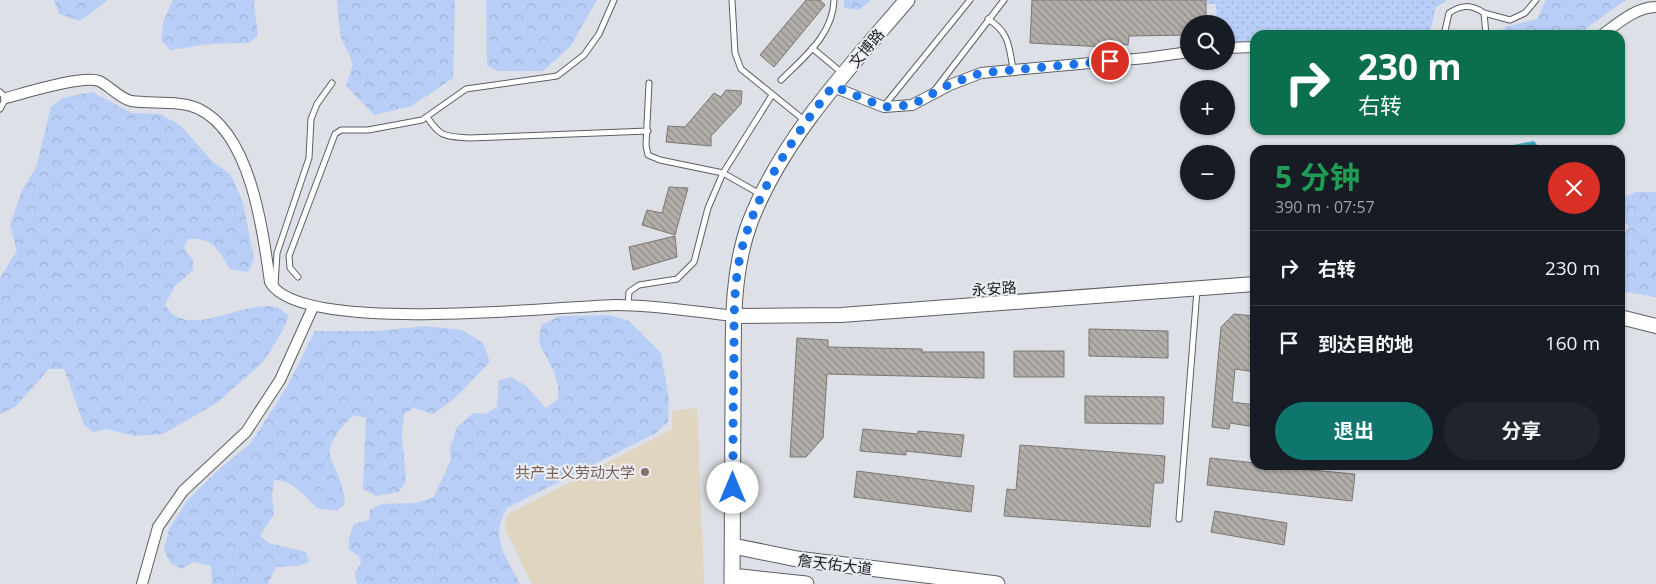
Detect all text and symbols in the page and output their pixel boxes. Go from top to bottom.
map controls [1180,15,1235,200]
button: search [1180,15,1235,70]
street label: 文博路 [844,24,888,72]
pin [1089,40,1131,82]
text: 230 m [1358,43,1462,90]
icon: arrive [1096,47,1124,75]
icon: right [1275,50,1340,115]
button: + [1180,80,1235,135]
text: 右转 [1358,90,1402,120]
button: − [1180,145,1235,200]
text: 5 分钟 [1275,156,1360,197]
button: close [1548,162,1600,214]
text: 390 m · 07:57 [1275,196,1375,218]
icon: right [1275,254,1303,282]
text: 230 m [1545,255,1600,281]
text: 右转 [1318,256,1356,282]
street label: 永安路 [971,276,1017,300]
icon: arrive [1275,329,1303,357]
text: 160 m [1545,330,1600,356]
text: 到达目的地 [1318,331,1413,357]
button: 退出 [1275,402,1433,460]
button: 分享 [1443,402,1600,460]
position arrow [706,461,758,513]
place label: 共产主义劳动大学 [515,462,635,482]
marker: 共产主义劳动大学 [639,466,651,478]
street label: 詹天佑大道 [797,550,873,578]

